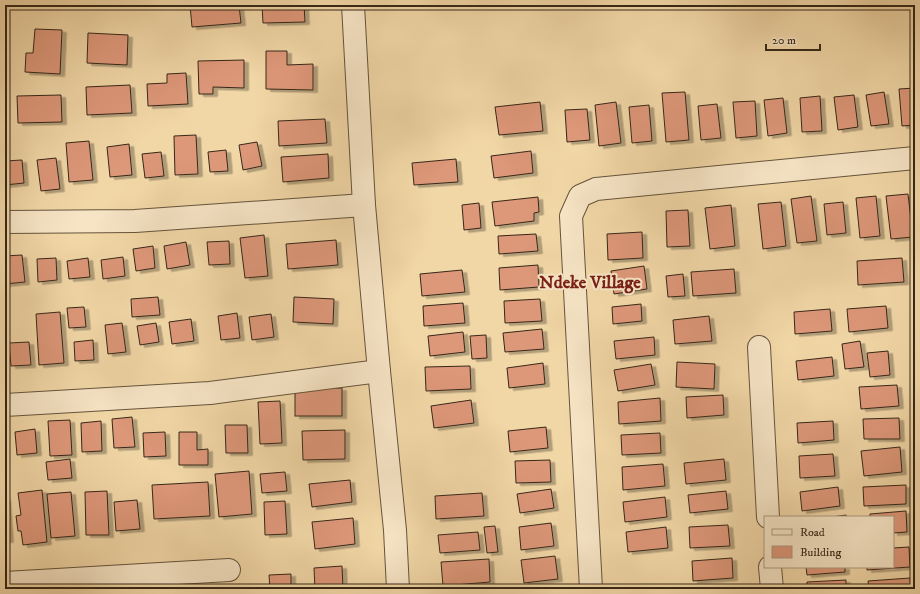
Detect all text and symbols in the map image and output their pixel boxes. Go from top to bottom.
scale bar [766,26,820,52]
text: 20 m [772,33,796,48]
district label: Ndeke Village [539,272,641,294]
legend [764,516,894,568]
text: Road [800,525,825,540]
text: Building [800,545,841,560]

